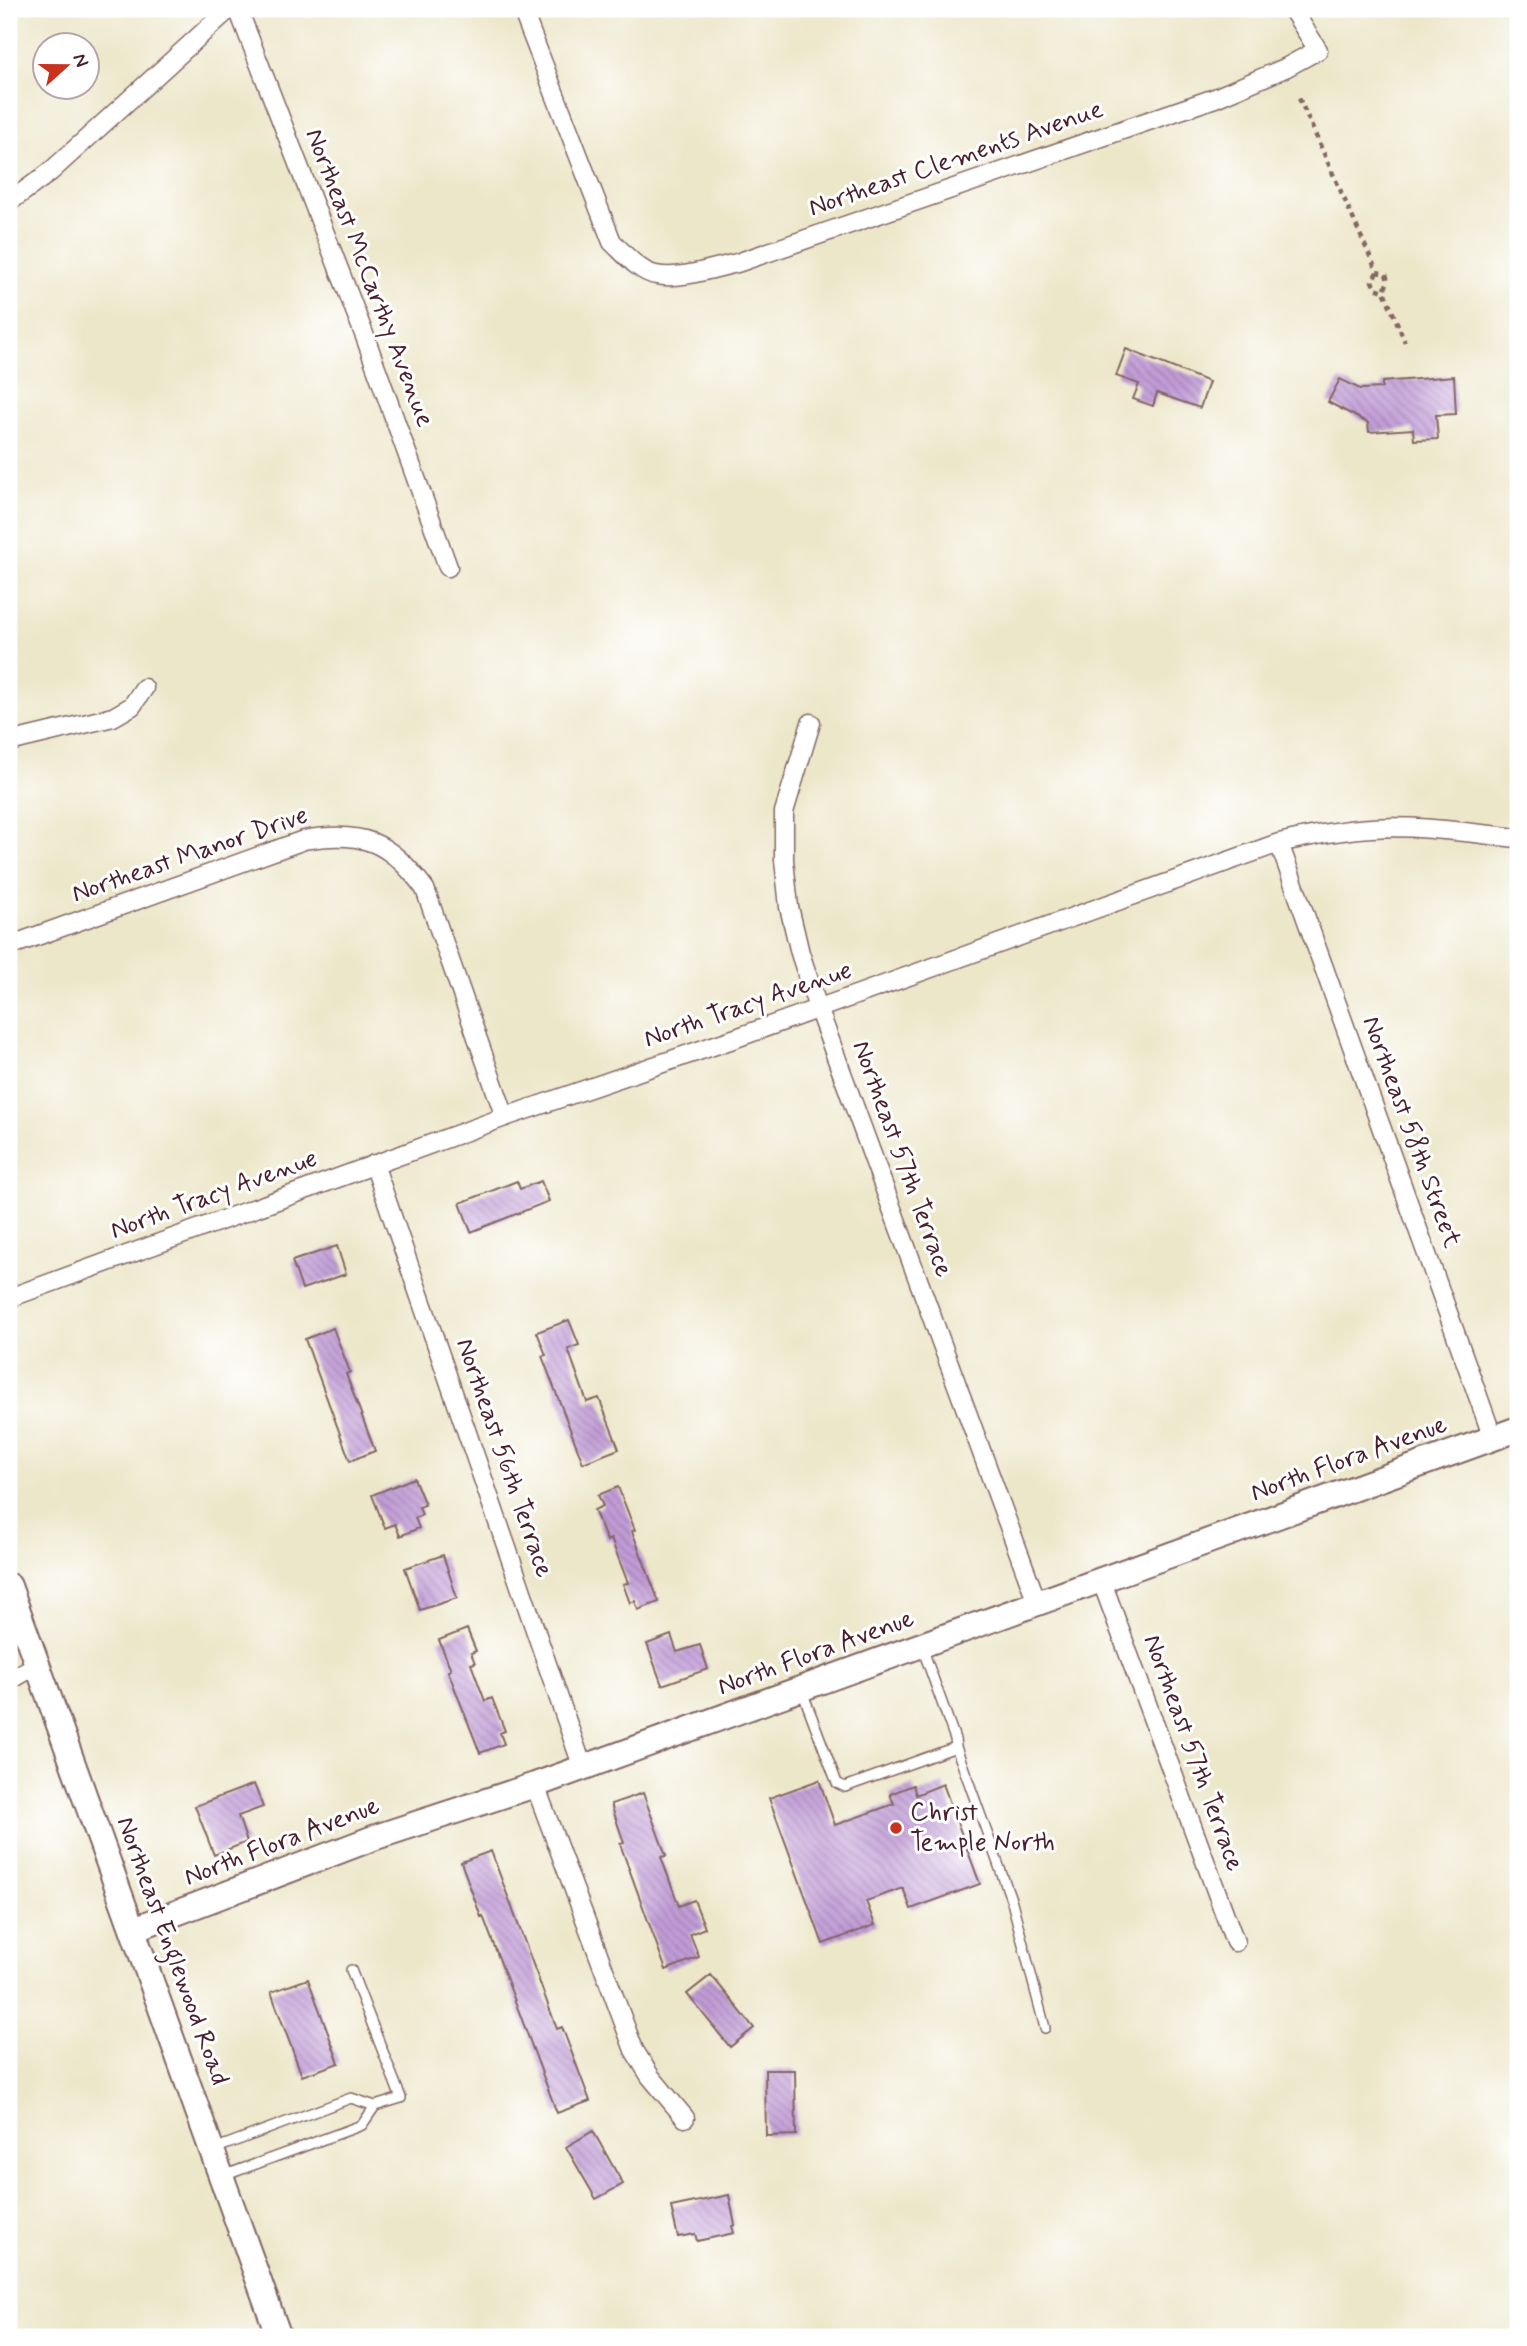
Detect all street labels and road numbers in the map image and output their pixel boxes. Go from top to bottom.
street label: Northeast Clements Avenue [804,93,1108,225]
street label: Northeast McCarthy Avenue [296,124,442,432]
street label: Northeast Manor Drive [67,799,313,911]
street label: North Tracy Avenue [640,953,856,1057]
street label: Northeast 58th Street [1353,1012,1469,1252]
street label: Northeast 57th Terrace [843,1036,961,1282]
street label: North Tracy Avenue [106,1142,322,1248]
street label: Northeast 56th Terrace [447,1334,561,1582]
street label: North Flora Avenue [1246,1408,1452,1510]
street label: North Flora Avenue [713,1602,919,1704]
street label: Northeast 57th Terrace [1134,1630,1252,1876]
street label: North Flora Avenue [179,1789,385,1895]
street label: Northeast Englewood Road [105,1812,236,2091]

